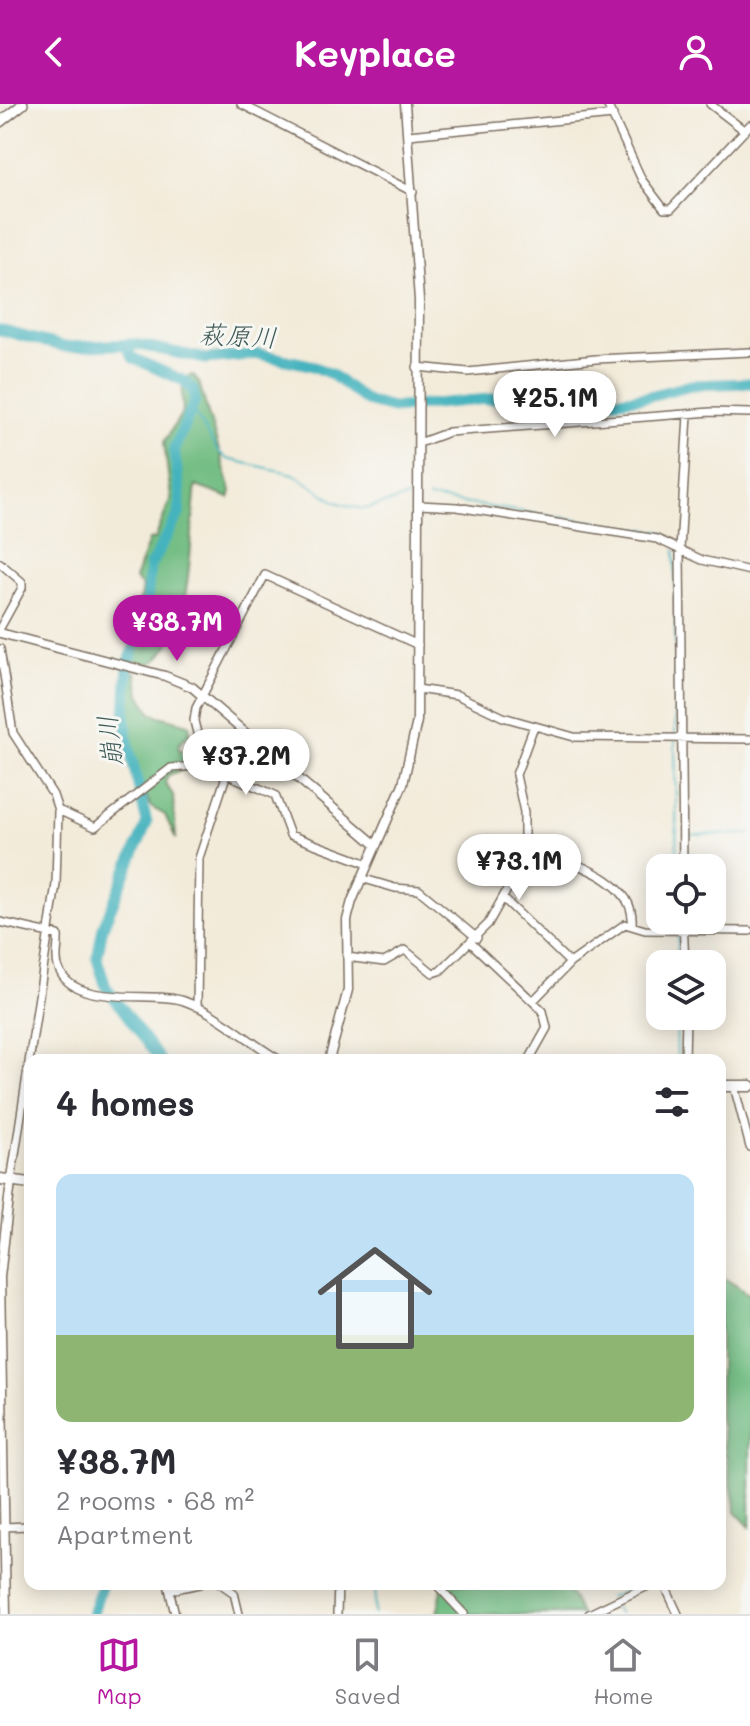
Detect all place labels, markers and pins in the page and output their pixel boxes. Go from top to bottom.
pin: ¥25.1M [490,371,620,439]
pin: ¥38.7M [112,595,242,663]
pin: ¥37.2M [181,729,311,797]
pin: ¥73.1M [454,834,584,902]

